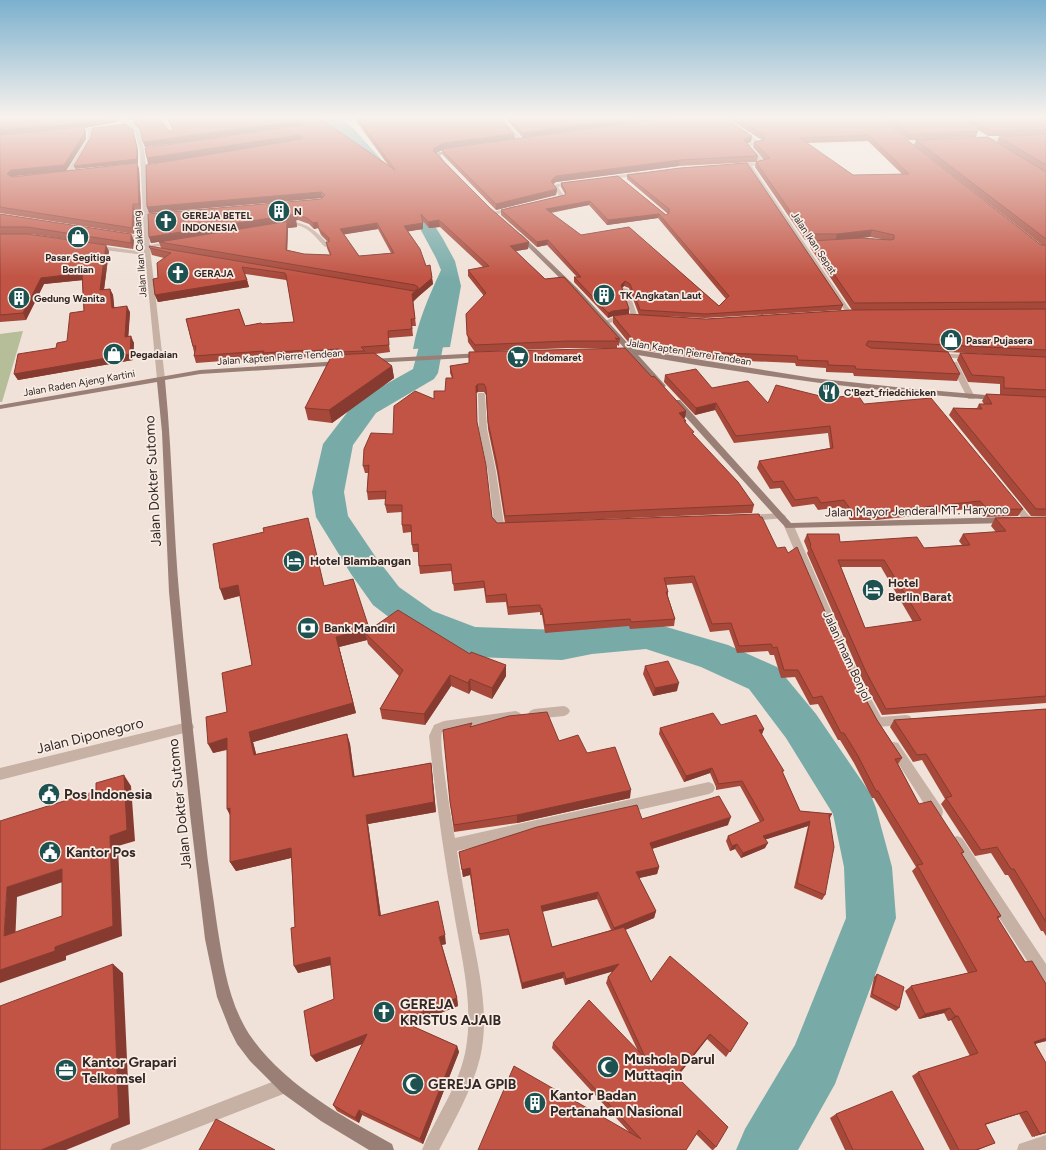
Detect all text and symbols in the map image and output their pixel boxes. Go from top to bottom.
building icon: N [266,198,292,224]
place label: N [294,205,302,218]
church icon: GEREJA BETEL INDONESIA [153,208,179,234]
place label: GEREJA BETEL INDONESIA [182,209,252,234]
street label: Jalan Ikan Sepat [788,209,840,277]
street label: Jalan Ikan Cakalang [130,210,150,298]
shop icon: Pasar Segitiga Berlian [65,224,91,250]
place label: Pasar Segitiga Berlian [45,251,111,276]
church icon: GERAJA [165,260,191,286]
place label: GERAJA [194,267,234,280]
building icon: TK Angkatan Laut [591,282,617,308]
building icon: Gedung Wanita [6,285,32,311]
place label: TK Angkatan Laut [620,289,702,302]
place label: Gedung Wanita [34,292,105,305]
shop icon: Pasar Pujasera [938,327,964,353]
place label: Pasar Pujasera [966,334,1033,347]
street label: Jalan Kapten Pierre Tendean [626,336,753,368]
shop icon: Pegadaian [101,341,127,367]
supermarket icon: Indomaret [505,344,531,370]
street label: Jalan Kapten Pierre Tendean [217,346,344,368]
place label: Pegadaian [130,348,178,361]
place label: Indomaret [534,351,582,364]
street label: Jalan Raden Ajeng Kartini [22,367,136,399]
restaurant icon: C'Bezt_friedchicken [816,379,842,405]
place label: C'Bezt_friedchicken [844,386,936,399]
street label: Jalan Dokter Sutomo [141,415,165,547]
street label: Jalan Mayor Jenderal MT. Haryono [825,502,1009,520]
hotel icon: Hotel Blambangan [281,548,307,574]
place label: Hotel Blambangan [310,554,411,568]
place label: Hotel Berlin Barat [888,576,952,604]
hotel icon: Hotel Berlin Barat [860,577,886,603]
street label: Jalan Imam Bonjol [820,609,874,703]
bank icon: Bank Mandiri [295,615,321,641]
place label: Bank Mandiri [324,621,395,635]
street label: Jalan Diponegoro [35,714,145,758]
street label: Jalan Dokter Sutomo [165,738,195,870]
public building icon: Pos Indonesia [36,781,62,807]
place label: Pos Indonesia [64,786,152,803]
public building icon: Kantor Pos [37,839,63,865]
place label: Kantor Pos [66,844,136,861]
place label: GEREJA KRISTUS AJAIB [400,996,502,1029]
church icon: GEREJA KRISTUS AJAIB [371,999,397,1025]
place label: Mushola Darul Muttaqin [624,1051,715,1084]
place label: Kantor Grapari Telkomsel [82,1054,177,1087]
mosque icon: Mushola Darul Muttaqin [595,1054,621,1080]
office icon: Kantor Grapari Telkomsel [53,1057,79,1083]
mosque icon: GEREJA GPIB [400,1071,426,1097]
place label: GEREJA GPIB [428,1076,517,1093]
place label: Kantor Badan Pertanahan Nasional [550,1087,682,1120]
building icon: Kantor Badan Pertanahan Nasional [522,1090,548,1116]

